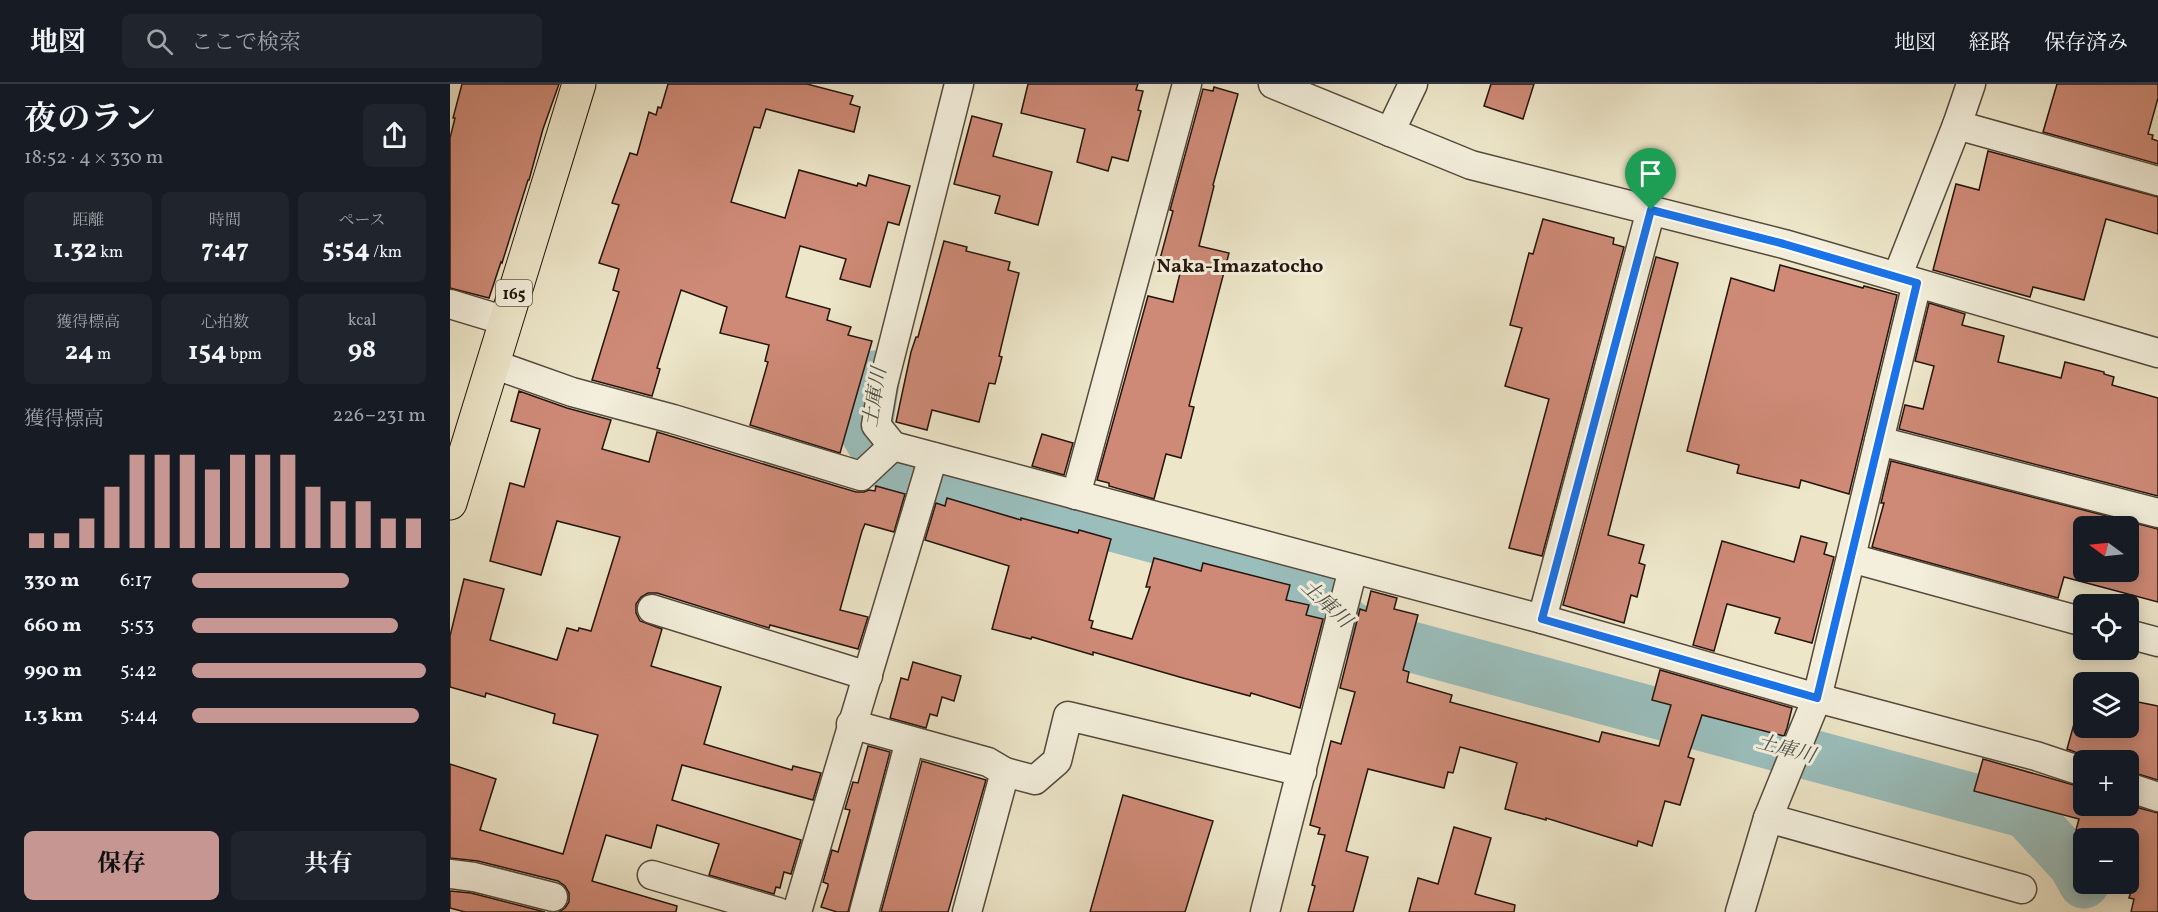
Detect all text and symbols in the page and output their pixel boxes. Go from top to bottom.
search box [122,14,542,68]
text: 地図 [30,24,86,63]
icon: search [143,25,176,58]
text: ここで検索 [191,28,301,59]
text: 地図 [1894,29,1936,58]
text: 経路 [1969,29,2011,58]
text: 保存済み [2044,29,2128,58]
text: 夜のラン [24,98,156,144]
button: share [363,104,426,167]
text: 18:52 · 4 × 330 m [24,144,164,172]
pin [1625,148,1676,210]
icon: arrive [1634,157,1667,190]
text: 距離 [72,210,104,232]
text: 時間 [209,210,241,232]
text: ペース [338,210,386,232]
text: 1.32 [53,232,97,268]
text: 7:47 [201,232,249,268]
text: 5:54 [322,232,370,268]
text: km [97,242,123,264]
text: /km [370,242,402,264]
district label: Naka-Imazatocho [1157,253,1323,281]
road number: 165 [496,280,532,306]
text: kcal [348,310,376,332]
text: 獲得標高 [56,312,120,334]
text: 心拍数 [201,312,249,334]
text: 98 [348,332,376,368]
text: 24 [65,334,94,370]
text: 154 [188,334,227,370]
text: m [94,344,111,366]
text: bpm [227,344,262,366]
water label: 土庫川 [857,364,895,429]
text: 226–231 m [333,402,426,430]
text: 獲得標高 [24,406,104,434]
north arrow [2073,516,2139,582]
map controls [2073,516,2139,894]
text: 330 m [24,567,80,595]
text: 6:17 [120,567,152,595]
water label: 土庫川 [1294,574,1359,637]
button: locate [2073,594,2139,660]
text: 660 m [24,612,82,640]
text: 5:53 [120,612,154,640]
text: 990 m [24,657,82,685]
text: 5:42 [120,657,157,685]
button: layers [2073,672,2139,738]
text: 1.3 km [24,702,83,730]
text: 5:44 [120,702,158,730]
water label: 土庫川 [1753,729,1820,772]
button: + [2073,750,2139,816]
button: − [2073,828,2139,894]
button: 保存 [24,831,219,900]
button: 共有 [231,831,426,900]

